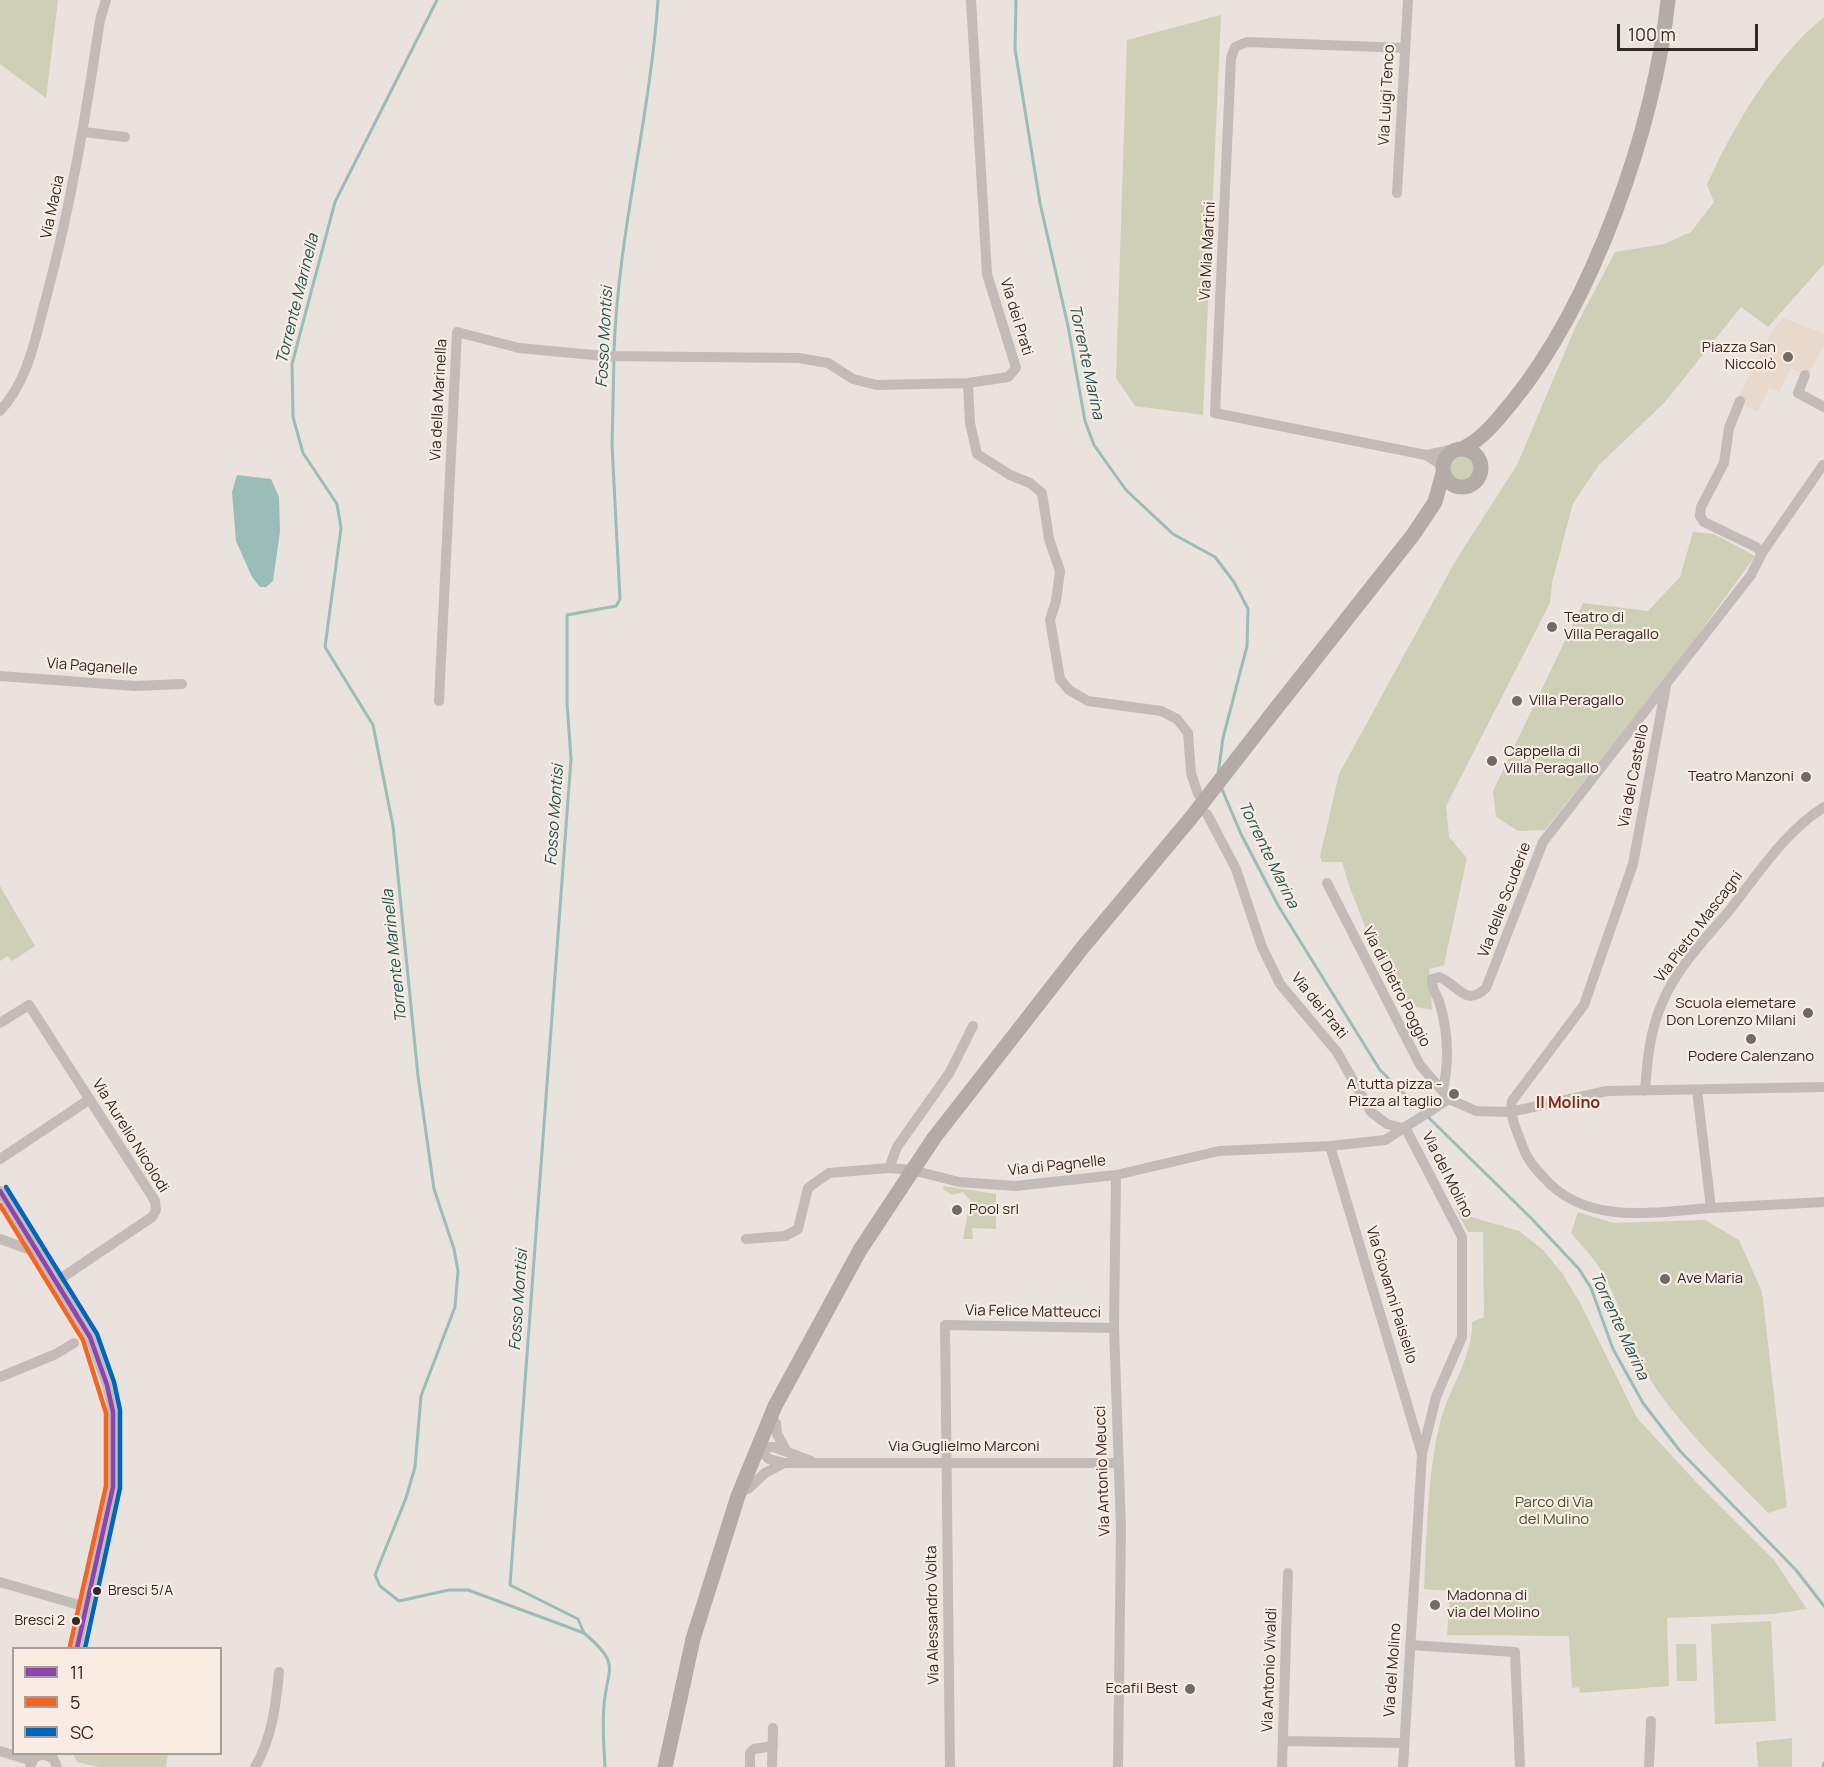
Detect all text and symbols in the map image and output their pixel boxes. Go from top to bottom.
scale bar [1620,12,1761,50]
text: 100 m [1628,22,1676,46]
street label: Via Luigi Tenco [1375,44,1399,146]
street label: Via Macia [37,174,69,240]
street label: Via Mia Martini [1196,201,1220,301]
water label: Torrente Marinella [273,232,323,366]
street label: Via dei Prati [996,276,1036,358]
water label: Fosso Montisi [593,286,617,388]
water label: Torrente Marina [1064,303,1108,421]
street label: Via della Marinella [427,338,451,462]
place label: Piazza San Niccolò [1702,339,1776,374]
marker: Piazza San Niccolò [1781,350,1795,364]
place label: Teatro di Villa Peragallo [1564,609,1659,644]
marker: Teatro di Villa Peragallo [1545,620,1559,634]
street label: Via Paganelle [46,655,138,679]
place label: Villa Peragallo [1529,692,1624,710]
marker: Villa Peragallo [1510,694,1524,708]
street label: Via del Castello [1615,723,1653,829]
place label: Cappella di Villa Peragallo [1504,743,1599,778]
marker: Cappella di Villa Peragallo [1485,754,1499,768]
water label: Fosso Montisi [542,764,568,866]
place label: Teatro Manzoni [1688,768,1794,786]
marker: Teatro Manzoni [1799,770,1813,784]
water label: Torrente Marina [1234,798,1302,912]
street label: Via delle Scuderie [1475,840,1535,960]
street label: Via Pietro Mascagni [1651,868,1747,986]
water label: Torrente Marinella [378,889,412,1023]
street label: Via di Dietro Poggio [1358,924,1434,1050]
street label: Via dei Prati [1287,969,1351,1043]
place label: Scuola elemetare Don Lorenzo Milani [1666,995,1796,1030]
marker: Scuola elemetare Don Lorenzo Milani [1801,1006,1815,1020]
marker: Podere Calenzano [1744,1032,1758,1046]
place label: Podere Calenzano [1688,1048,1814,1066]
street label: Via Aurelio Nicolodi [88,1076,172,1196]
place label: A tutta pizza - Pizza al taglio [1347,1076,1442,1111]
marker: A tutta pizza - Pizza al taglio [1447,1087,1461,1101]
district label: Il Molino [1536,1094,1600,1114]
street label: Via del Molino [1418,1129,1476,1221]
street label: Via di Pagnelle [1007,1152,1107,1180]
place label: Pool srl [969,1201,1019,1219]
marker: Pool srl [950,1203,964,1217]
street label: Via Giovanni Paisiello [1362,1224,1420,1366]
water label: Fosso Montisi [506,1249,532,1351]
water label: Torrente Marina [1586,1269,1652,1383]
place label: Ave Maria [1677,1270,1743,1288]
marker: Ave Maria [1658,1272,1672,1286]
street label: Via Felice Matteucci [965,1302,1101,1322]
street label: Via Antonio Meucci [1092,1405,1114,1537]
street label: Via Guglielmo Marconi [888,1438,1040,1456]
park label: Parco di Via del Mulino [1515,1494,1593,1529]
street label: Via Alessandro Volta [923,1545,943,1685]
place label: Bresci 5/A [108,1583,173,1599]
marker: Bresci 5/A [91,1585,103,1597]
place label: Madonna di via del Molino [1447,1587,1540,1622]
marker: Madonna di via del Molino [1428,1598,1442,1612]
street label: Via Antonio Vivaldi [1259,1607,1281,1733]
place label: Bresci 2 [14,1613,65,1629]
marker: Bresci 2 [70,1615,82,1627]
street label: Via del Molino [1381,1623,1405,1717]
legend [12,1647,222,1755]
text: 11 [70,1660,84,1684]
place label: Ecafil Best [1105,1680,1178,1698]
marker: Ecafil Best [1183,1682,1197,1696]
text: 5 [70,1690,80,1714]
text: SC [70,1720,94,1744]

